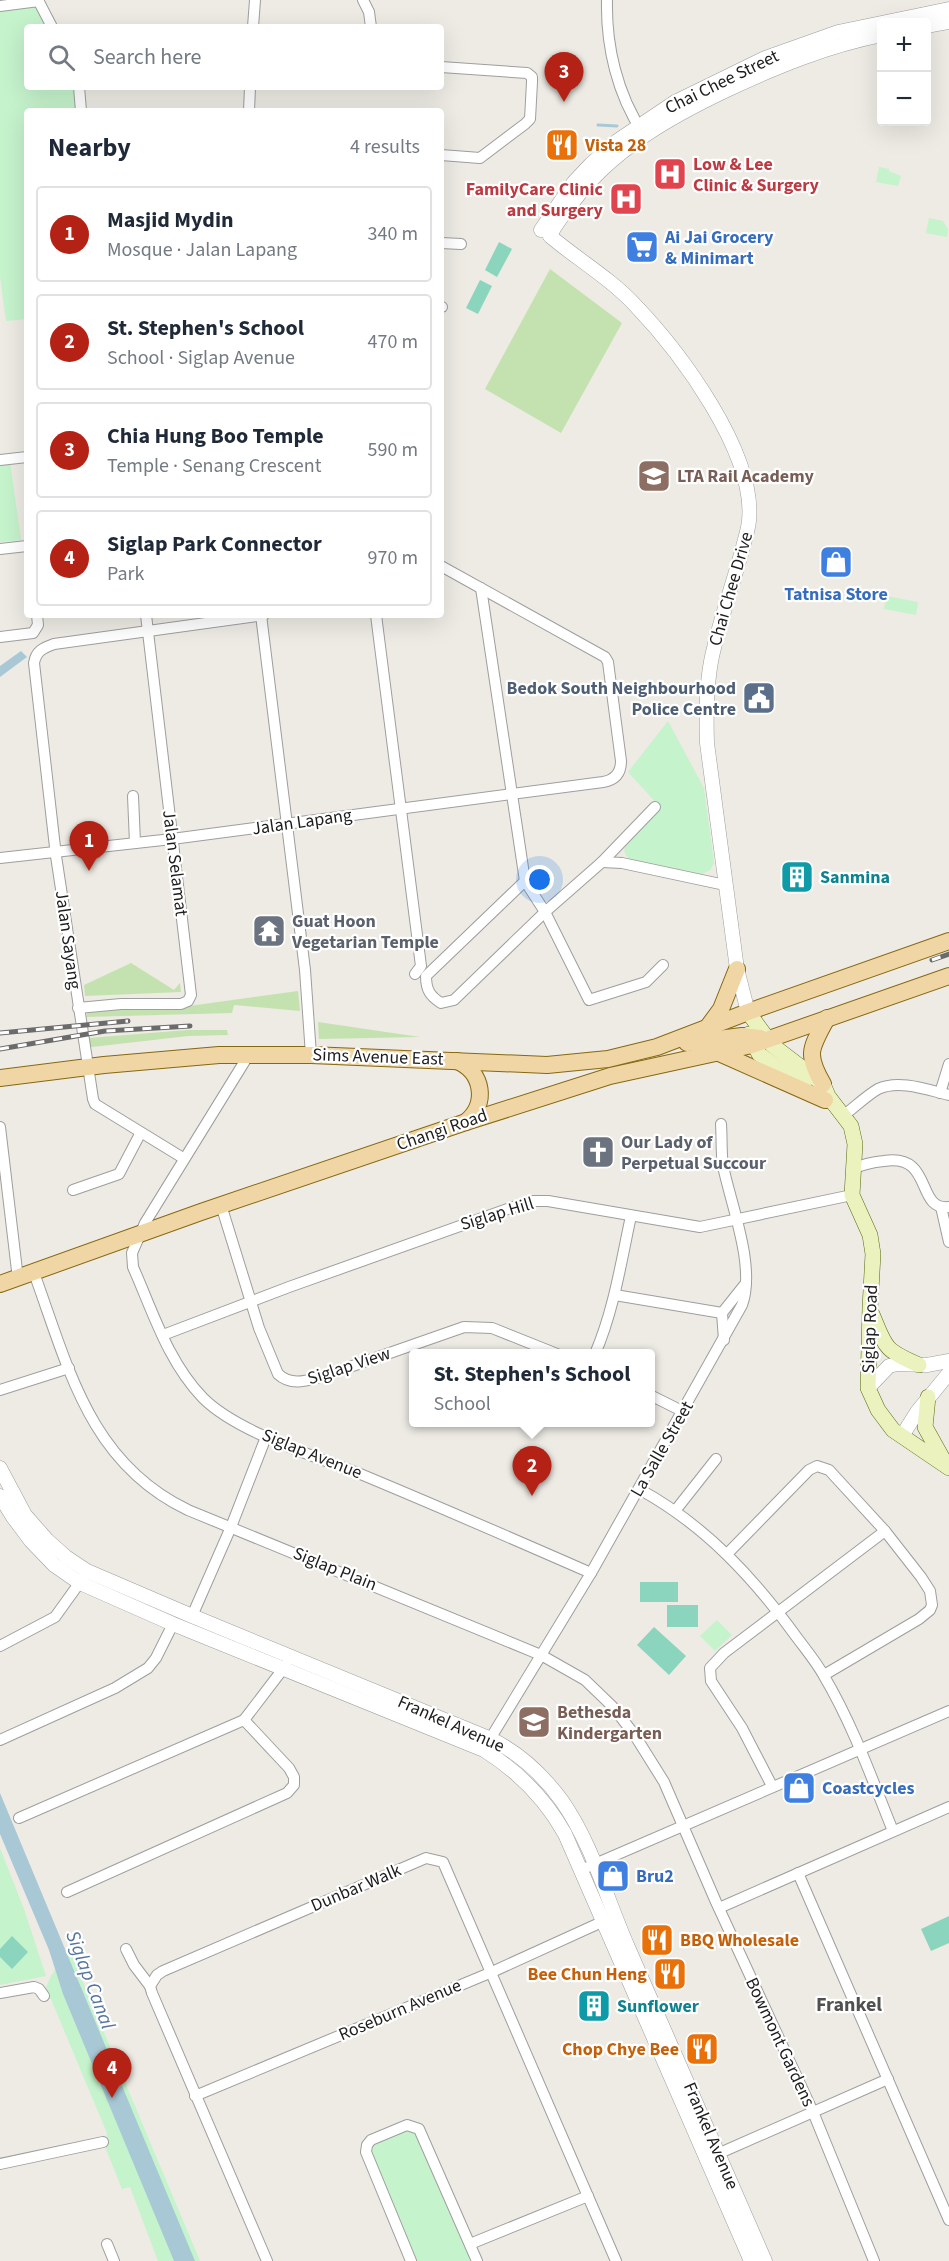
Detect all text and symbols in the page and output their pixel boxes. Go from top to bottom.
map controls [877,18,931,126]
button: + [877,18,931,72]
search box [24,24,444,90]
icon: search [45,41,78,74]
text: Search here [93,41,201,73]
street label: Chai Chee Street [661,44,783,120]
pin: 3 [544,52,584,102]
button: − [877,72,931,126]
restaurant icon: Vista 28 [544,127,580,163]
text: Nearby [48,129,131,166]
text: 4 results [350,133,420,161]
place label: Vista 28 [584,133,646,158]
place label: Low & Lee Clinic & Surgery [693,152,820,198]
hospital icon: Low & Lee Clinic & Surgery [652,156,688,192]
place label: FamilyCare Clinic and Surgery [466,177,604,223]
hospital icon: FamilyCare Clinic and Surgery [608,181,644,217]
text: Masjid Mydin [107,204,234,236]
text: 1 [64,220,75,248]
text: 340 m [368,220,418,248]
place label: Ai Jai Grocery & Minimart [664,225,774,271]
supermarket icon: Ai Jai Grocery & Minimart [624,229,660,265]
text: Mosque · Jalan Lapang [107,236,297,264]
text: St. Stephen's School [107,312,304,344]
text: 2 [64,328,75,356]
text: 470 m [368,328,418,356]
text: School · Siglap Avenue [107,344,295,372]
text: Chia Hung Boo Temple [107,420,324,452]
text: 3 [64,436,75,464]
text: 590 m [368,436,418,464]
text: Temple · Senang Crescent [107,452,321,480]
school or university icon: LTA Rail Academy [636,458,672,494]
place label: LTA Rail Academy [677,464,815,489]
text: Siglap Park Connector [107,528,322,560]
street label: Chai Chee Drive [703,529,759,649]
text: 4 [64,544,75,572]
text: 970 m [368,544,418,572]
shop icon: Tatnisa Store [818,544,854,580]
text: Park [107,560,144,588]
place label: Tatnisa Store [784,582,888,607]
place label: Bedok South Neighbourhood Police Centre [507,676,736,722]
public building icon: Bedok South Neighbourhood Police Centre [741,680,777,716]
street label: Jalan Lapang [251,803,353,841]
street label: Jalan Selamat [156,808,194,918]
pin: 1 [70,822,109,871]
building icon: Sanmina [779,859,815,895]
your location [525,865,554,894]
place label: Sanmina [820,865,890,890]
street label: Jalan Sayang [49,889,87,991]
place label: Guat Hoon Vegetarian Temple [291,909,439,955]
temple icon: Guat Hoon Vegetarian Temple [251,913,287,949]
street label: Sims Avenue East [312,1042,444,1072]
street label: Changi Road [393,1103,491,1157]
place label: Our Lady of Perpetual Succour [621,1130,767,1176]
church icon: Our Lady of Perpetual Succour [580,1134,616,1170]
street label: Siglap Hill [457,1191,537,1237]
street label: Siglap Road [856,1284,884,1374]
street label: Siglap View [304,1341,394,1391]
popup [409,1349,655,1427]
text: St. Stephen's School [433,1358,631,1390]
text: School [433,1390,491,1418]
street label: La Salle Street [624,1396,700,1502]
street label: Siglap Avenue [258,1423,366,1485]
pin: 2 [512,1446,552,1496]
street label: Siglap Plain [289,1541,381,1597]
street label: Frankel Avenue [394,1689,508,1759]
place label: Bethesda Kindergarten [557,1700,662,1746]
school or university icon: Bethesda Kindergarten [516,1704,552,1740]
shop icon: Coastcycles [781,1770,817,1806]
place label: Coastcycles [822,1776,915,1801]
street label: Dunbar Walk [307,1858,405,1918]
shop icon: Bru2 [595,1858,631,1894]
place label: Bru2 [636,1864,674,1889]
restaurant icon: BBQ Wholesale [639,1922,675,1958]
water label: Siglap Canal [58,1927,122,2033]
place label: BBQ Wholesale [680,1928,799,1953]
restaurant icon: Bee Chun Heng [652,1956,688,1992]
place label: Bee Chun Heng [528,1962,647,1987]
street label: Roseburn Avenue [335,1973,465,2047]
street label: Bowmont Gardens [739,1973,821,2111]
building icon: Sunflower [576,1988,612,2024]
district label: Frankel [816,1991,882,2019]
place label: Sunflower [617,1994,700,2019]
restaurant icon: Chop Chye Bee [684,2031,720,2067]
place label: Chop Chye Bee [562,2037,679,2062]
pin: 4 [92,2048,132,2098]
street label: Frankel Avenue [677,2078,745,2194]

